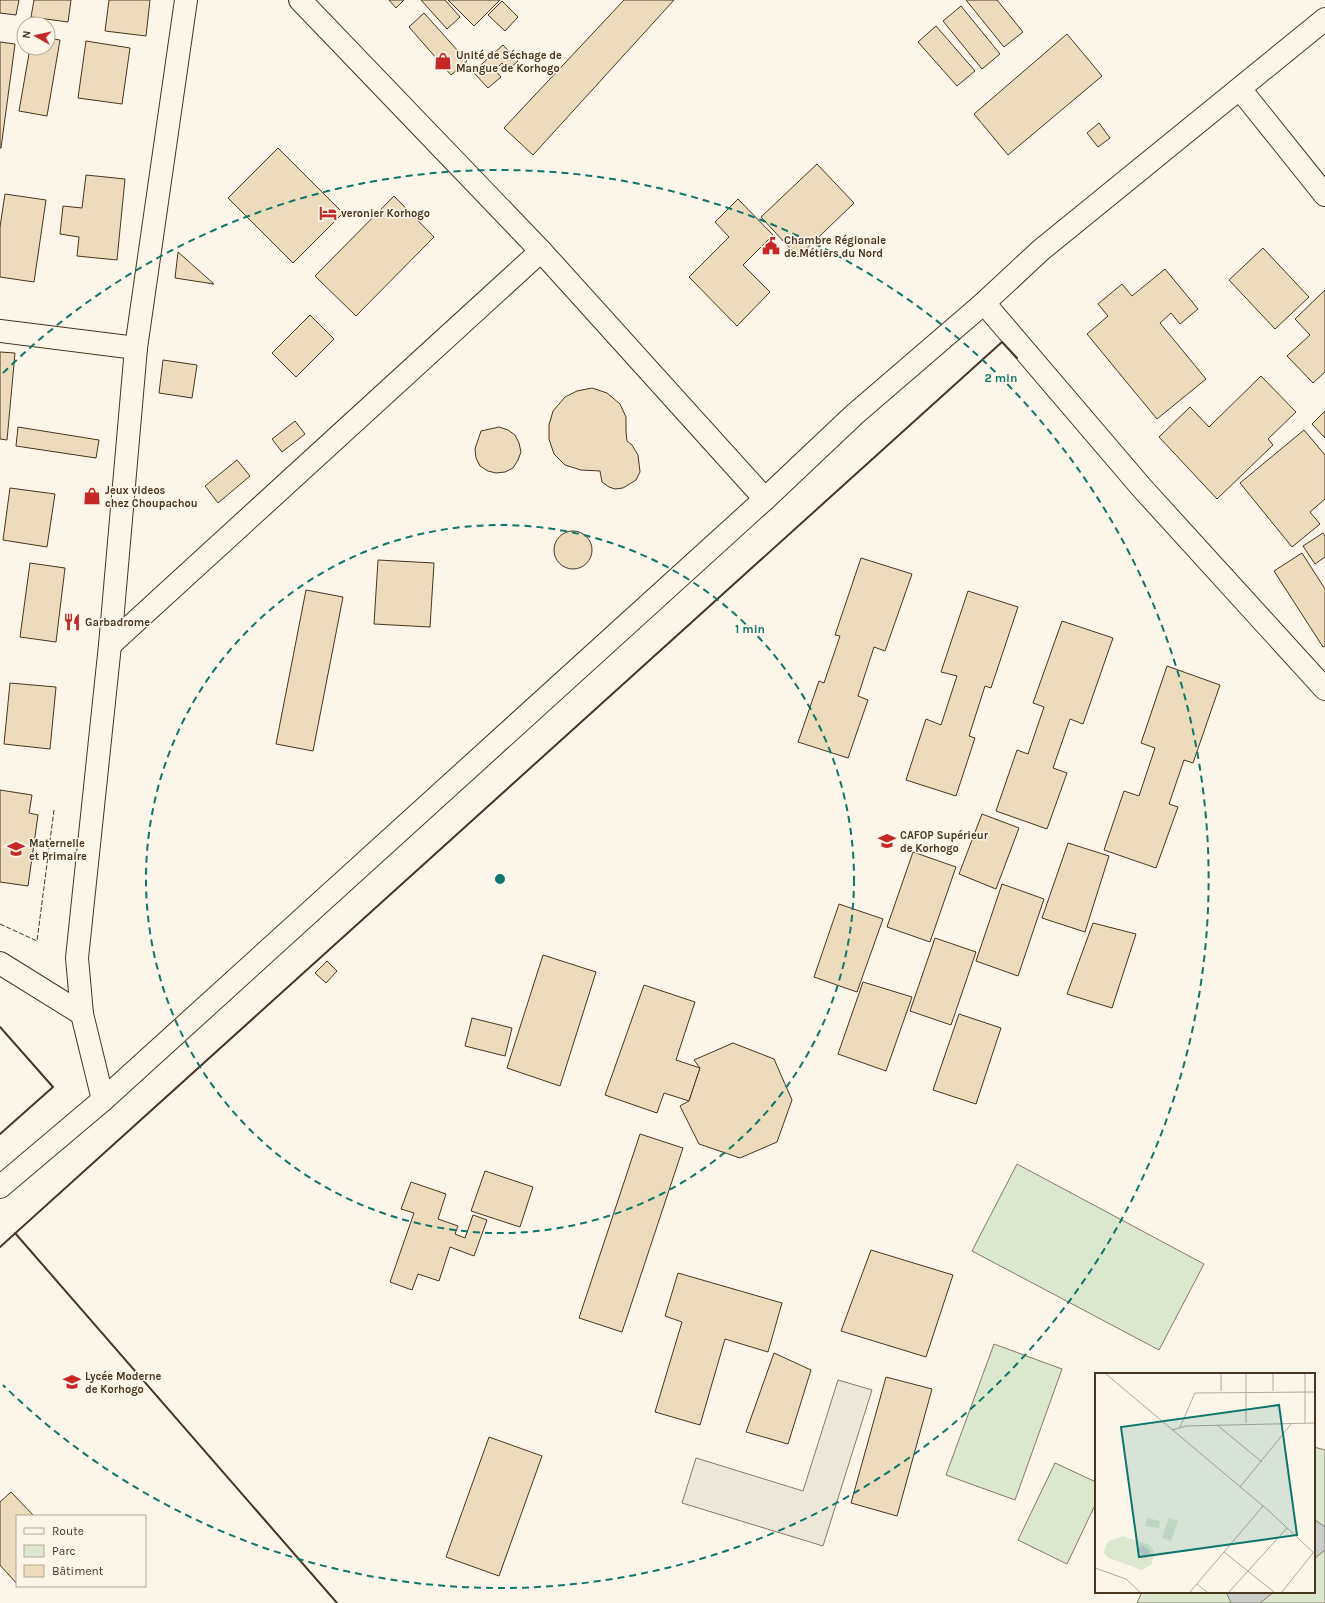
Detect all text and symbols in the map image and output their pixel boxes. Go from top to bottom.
north arrow [16,16,56,56]
text: N [20,30,34,39]
place label: Unité de Séchage de Mangue de Korhogo [456,49,562,75]
shop icon: Unité de Séchage de Mangue de Korhogo [433,51,453,71]
hotel icon: veronier Korhogo [318,203,338,223]
place label: veronier Korhogo [341,207,430,220]
place label: Chambre Régionale de Métiers du Nord [784,234,886,260]
public building icon: Chambre Régionale de Métiers du Nord [761,236,781,256]
text: 2 min [984,371,1018,385]
place label: Jeux videos chez Choupachou [105,484,198,510]
shop icon: Jeux videos chez Choupachou [82,486,102,506]
restaurant icon: Garbadrome [62,612,82,632]
place label: Garbadrome [85,616,150,629]
text: 1 min [735,622,765,636]
place label: CAFOP Supérieur de Korhogo [900,829,989,855]
school or university icon: CAFOP Supérieur de Korhogo [877,831,897,851]
place label: Maternelle et Primaire [29,837,87,863]
school or university icon: Maternelle et Primaire [6,839,26,859]
centre of rings [493,872,507,886]
place label: Lycée Moderne de Korhogo [85,1370,161,1396]
school or university icon: Lycée Moderne de Korhogo [62,1372,82,1392]
inset map [1095,1373,1315,1593]
legend [16,1515,146,1587]
text: Route [52,1524,84,1538]
text: Parc [52,1544,76,1558]
text: Bâtiment [52,1564,104,1578]

